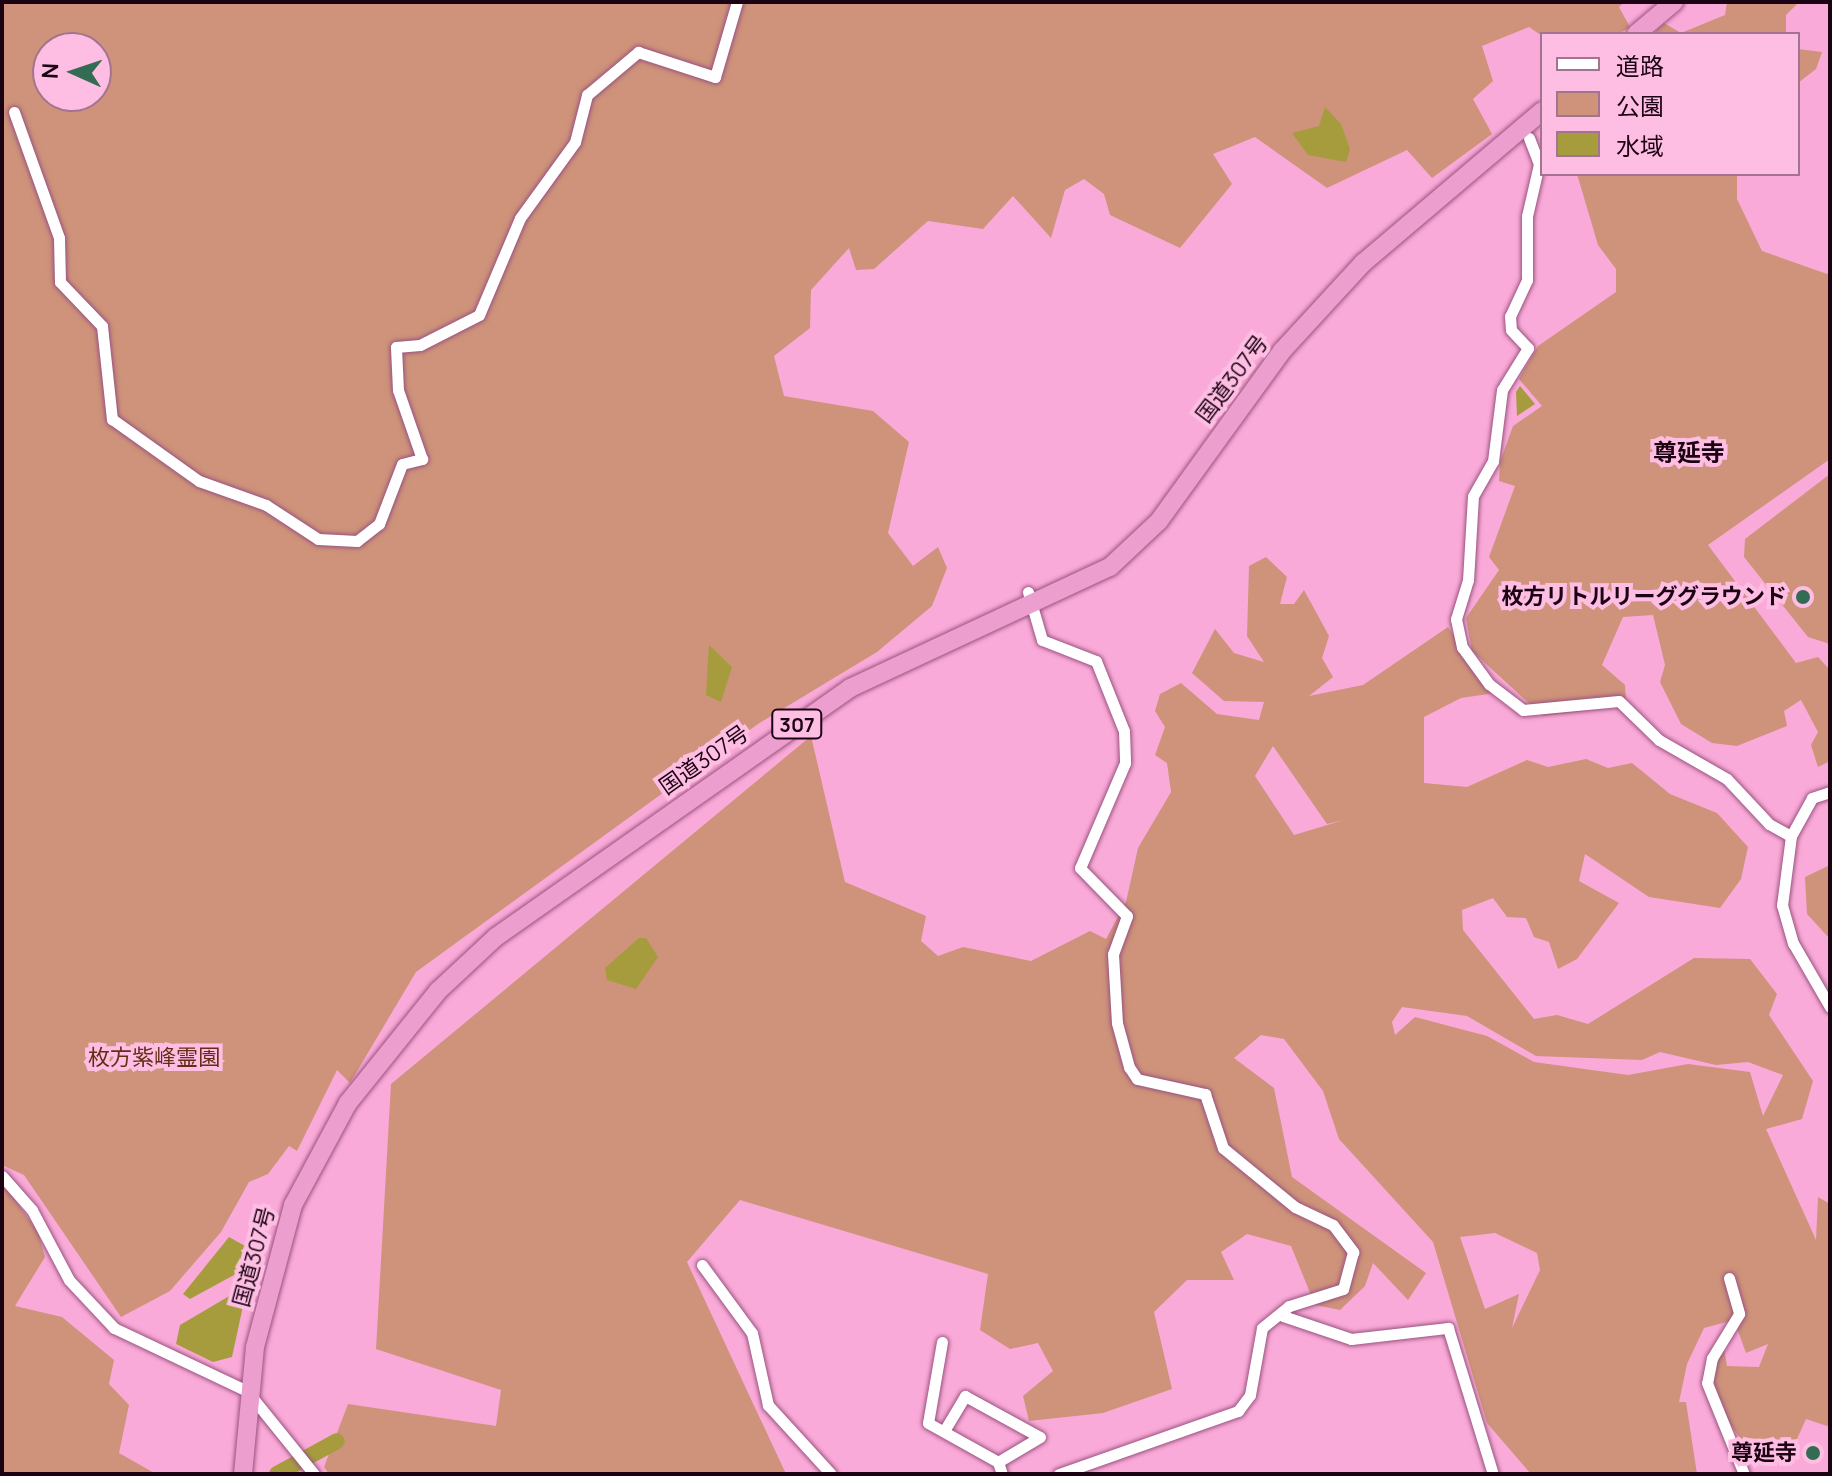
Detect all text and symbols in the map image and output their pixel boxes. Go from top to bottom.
north arrow [32,32,112,112]
legend [1540,32,1800,176]
text: 道路 [1616,49,1664,82]
text: N [35,62,65,80]
text: 公園 [1616,89,1664,122]
text: 水域 [1616,129,1664,162]
street label: 国道307号 [1191,330,1273,428]
district label: 尊延寺 [1653,438,1725,466]
place label: 枚方リトルリーググラウンド [1501,584,1787,610]
marker: 枚方リトルリーググラウンド [1794,588,1812,606]
road number: 307 [771,708,823,740]
street label: 国道307号 [654,720,754,800]
park label: 枚方紫峰霊園 [88,1045,220,1071]
street label: 国道307号 [228,1204,280,1310]
place label: 尊延寺 [1731,1440,1797,1466]
marker: 尊延寺 [1804,1444,1822,1462]

